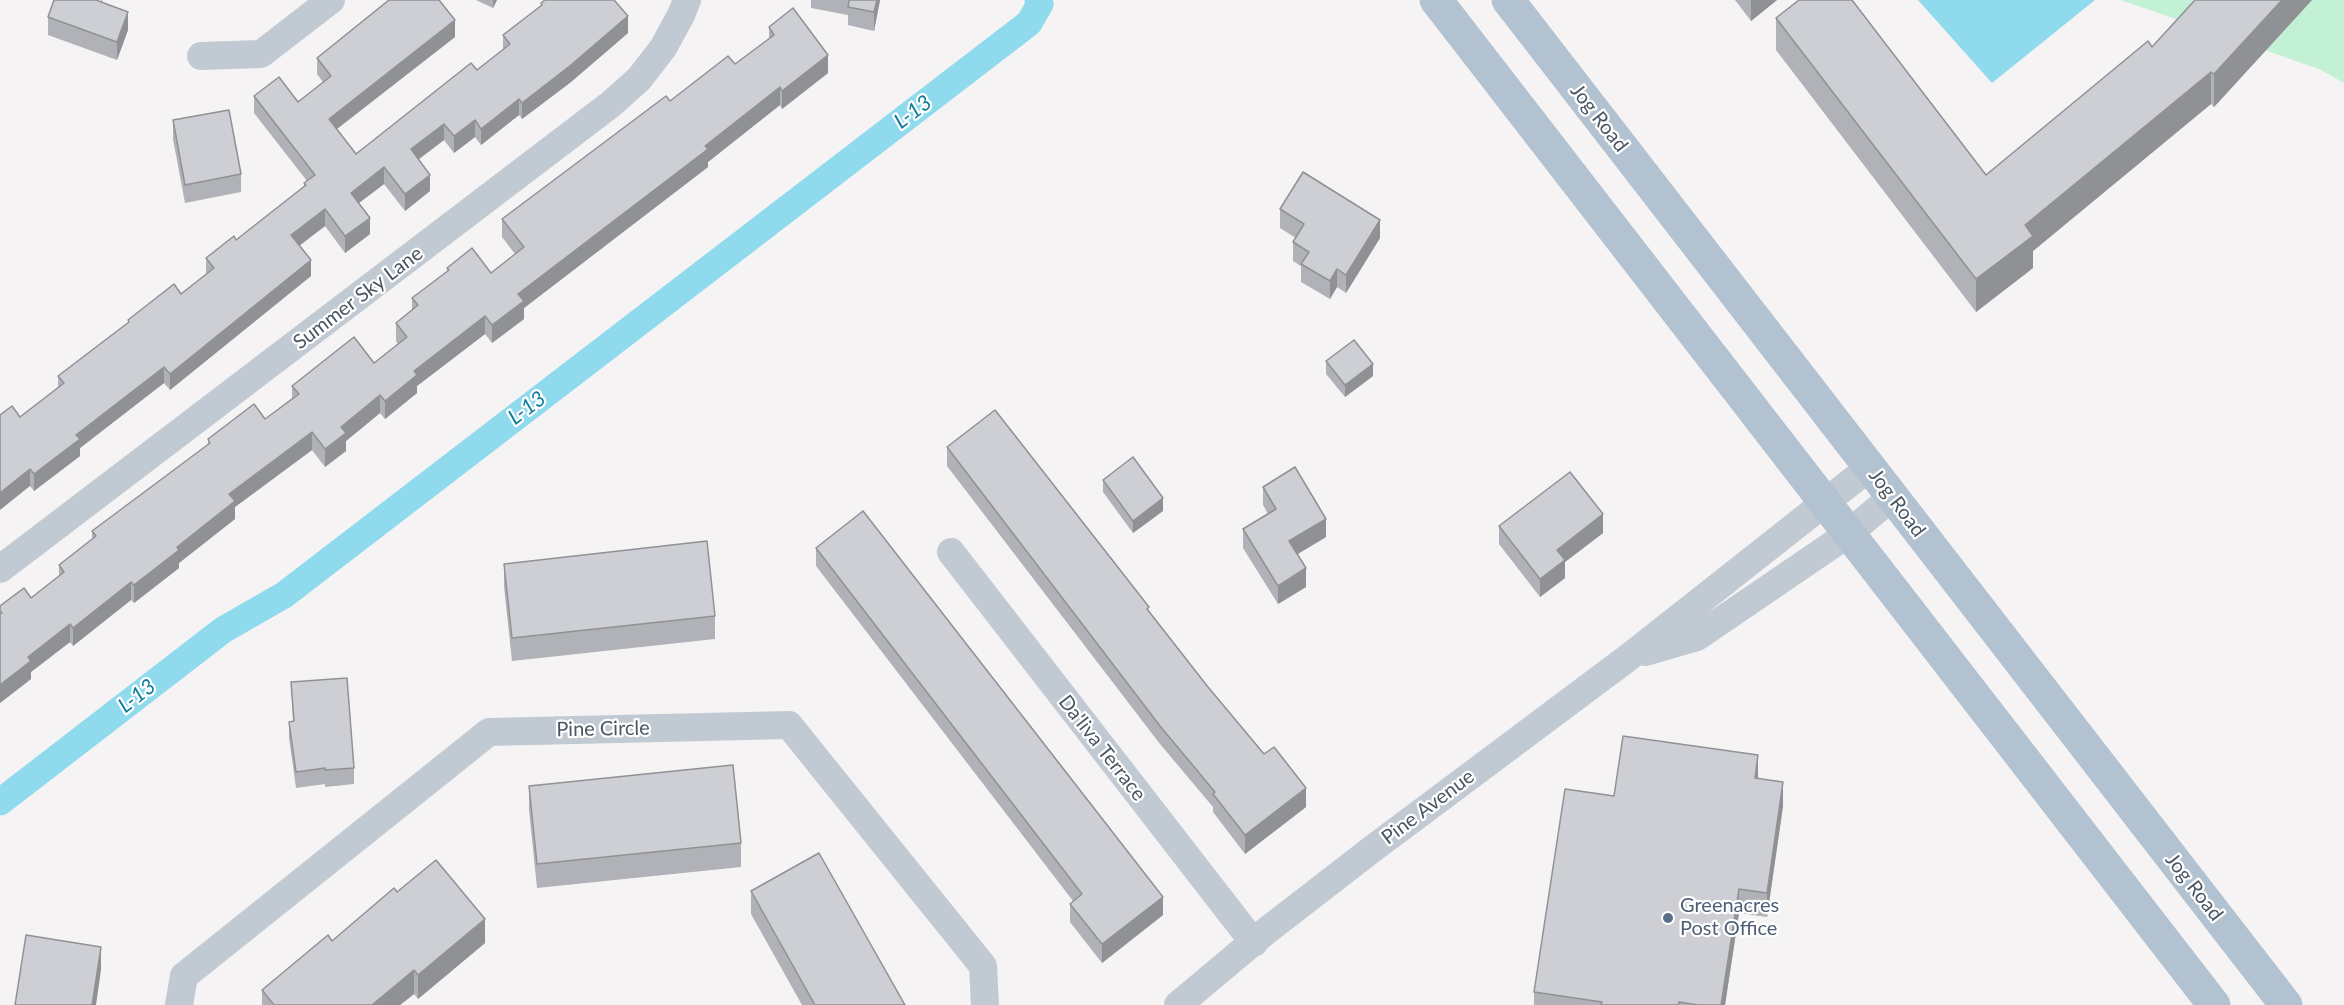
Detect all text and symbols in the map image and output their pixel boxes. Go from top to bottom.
street label: Jog Road [1565,79,1633,157]
water label: L-13 [889,90,937,134]
street label: Summer Sky Lane [289,242,427,354]
water label: L-13 [503,386,551,430]
street label: Jog Road [1864,464,1930,542]
water label: L-13 [113,674,161,718]
street label: Da'liva Terrace [1053,690,1151,806]
street label: Pine Circle [556,716,650,742]
street label: Pine Avenue [1377,764,1479,850]
street label: Jog Road [2160,848,2228,926]
place label: Greenacres Post Office [1680,894,1779,941]
marker: Greenacres Post Office [1661,911,1675,925]

